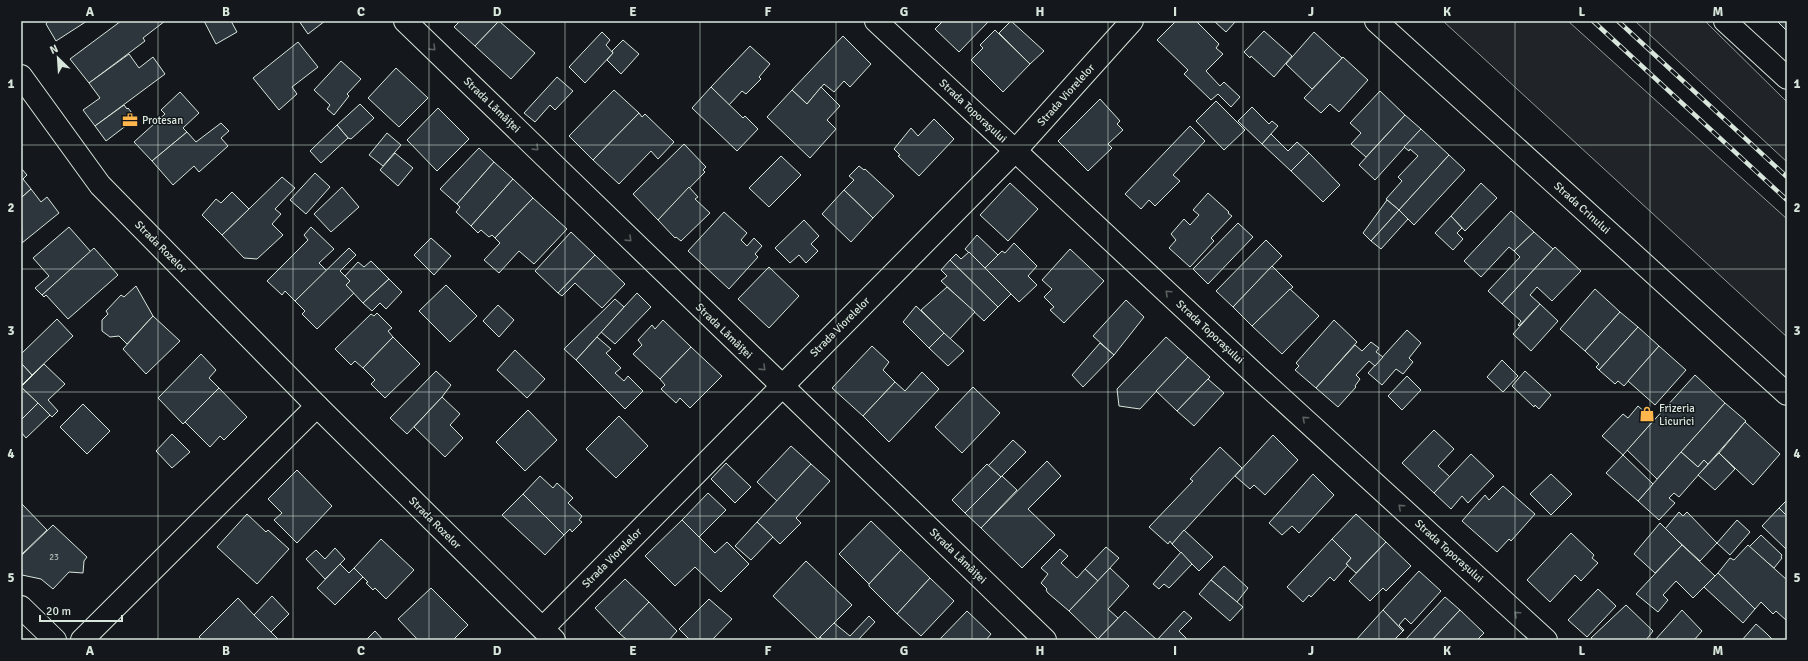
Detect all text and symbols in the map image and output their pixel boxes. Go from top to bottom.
text: A [86,4,95,20]
text: B [222,4,230,20]
text: C [357,4,365,20]
text: D [493,4,502,20]
text: E [629,4,637,20]
text: F [765,4,772,20]
text: G [900,4,908,20]
text: H [1036,4,1044,20]
text: I [1173,4,1177,20]
text: J [1308,4,1314,20]
text: K [1443,4,1451,20]
text: L [1579,4,1586,20]
text: M [1713,4,1724,20]
north arrow [38,38,78,78]
text: N [48,42,60,57]
one-way arrow [428,43,436,51]
street label: Strada Viorelelor [1035,61,1097,129]
street label: Strada Lămâiței [461,75,523,135]
text: 1 [7,76,15,92]
street label: Strada Toporașului [937,76,1009,146]
text: 1 [1793,76,1801,92]
office icon: Protesan [121,111,139,129]
place label: Protesan [142,114,183,127]
one-way arrow [531,143,539,151]
street label: Strada Crinului [1551,179,1613,237]
text: 2 [7,200,15,216]
text: 2 [1793,200,1801,216]
street label: Strada Rozelor [132,218,190,276]
one-way arrow [624,234,632,242]
one-way arrow [1165,290,1173,298]
street label: Strada Viorelelor [807,294,873,360]
street label: Strada Toporașului [1174,297,1246,367]
street label: Strada Lămâiței [693,301,755,361]
text: 3 [7,323,15,339]
text: 3 [1793,323,1801,339]
one-way arrow [758,363,766,371]
place label: Frizeria Licurici [1659,402,1695,428]
shop icon: Frizeria Licurici [1638,405,1656,423]
one-way arrow [1302,417,1309,424]
text: 4 [7,446,15,462]
text: 4 [1793,446,1801,462]
street label: Strada Rozelor [406,494,464,552]
one-way arrow [1398,505,1405,512]
street label: Strada Toporașului [1412,517,1486,585]
street label: Strada Viorelelor [579,525,645,591]
street label: Strada Lămâiței [927,526,989,586]
house number: 23 [49,552,59,563]
text: 5 [7,570,15,586]
text: 5 [1793,570,1801,586]
scale bar [40,597,122,623]
text: 20 m [46,604,71,619]
one-way arrow [1514,611,1522,618]
text: A [86,643,95,659]
text: B [222,643,230,659]
text: C [357,643,365,659]
text: D [493,643,502,659]
text: E [629,643,637,659]
text: F [765,643,772,659]
text: G [900,643,908,659]
text: H [1036,643,1044,659]
text: I [1173,643,1177,659]
text: J [1308,643,1314,659]
text: K [1443,643,1451,659]
text: L [1579,643,1586,659]
text: M [1713,643,1724,659]

